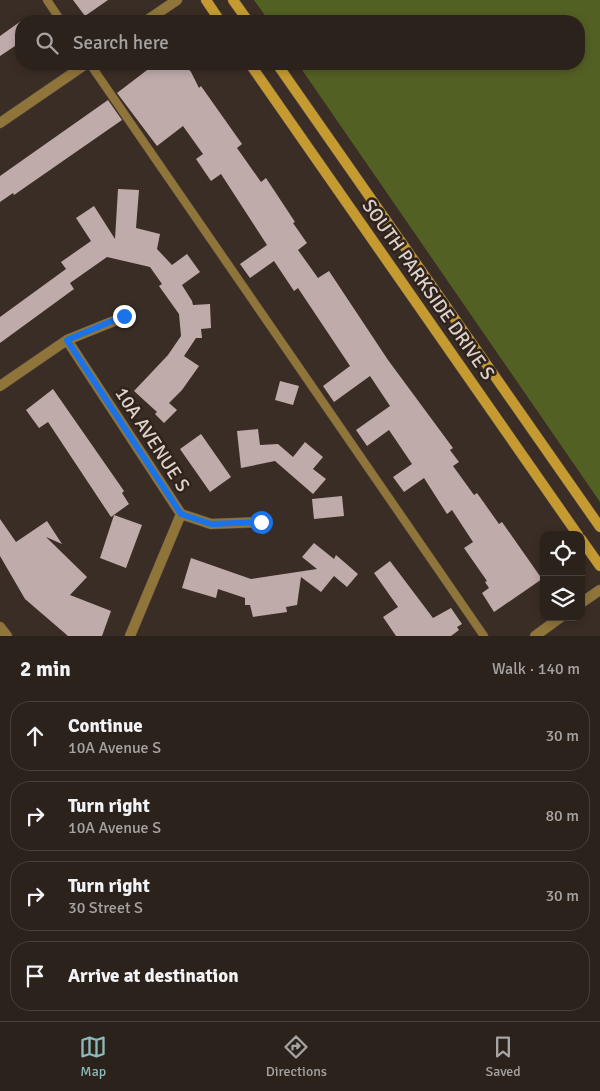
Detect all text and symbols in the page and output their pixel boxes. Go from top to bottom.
search box [15,15,585,70]
icon: search [33,29,61,57]
text: Search here [73,31,169,55]
street label: SOUTH PARKSIDE DRIVE S [357,195,500,385]
route end [113,305,136,328]
street label: 10A AVENUE S [109,383,195,496]
route start [250,511,273,534]
map controls [540,531,585,621]
button: locate [540,531,585,576]
button: layers [540,576,585,621]
text: 2 min [20,656,71,682]
text: Walk · 140 m [492,659,580,679]
text: Continue [68,714,143,738]
icon: ahead [21,722,49,750]
text: 30 m [545,726,579,746]
text: 10A Avenue S [68,738,161,758]
text: Turn right [68,794,150,818]
icon: right [21,802,49,830]
text: 80 m [545,806,579,826]
text: 10A Avenue S [68,818,161,838]
text: Turn right [68,874,150,898]
icon: right [21,882,49,910]
text: 30 m [545,886,579,906]
text: 30 Street S [68,898,143,918]
icon: arrive [21,962,49,990]
text: Arrive at destination [68,964,239,988]
tab: Map [79,1033,107,1080]
tab: Directions [266,1033,327,1080]
tab: Saved [485,1033,521,1080]

